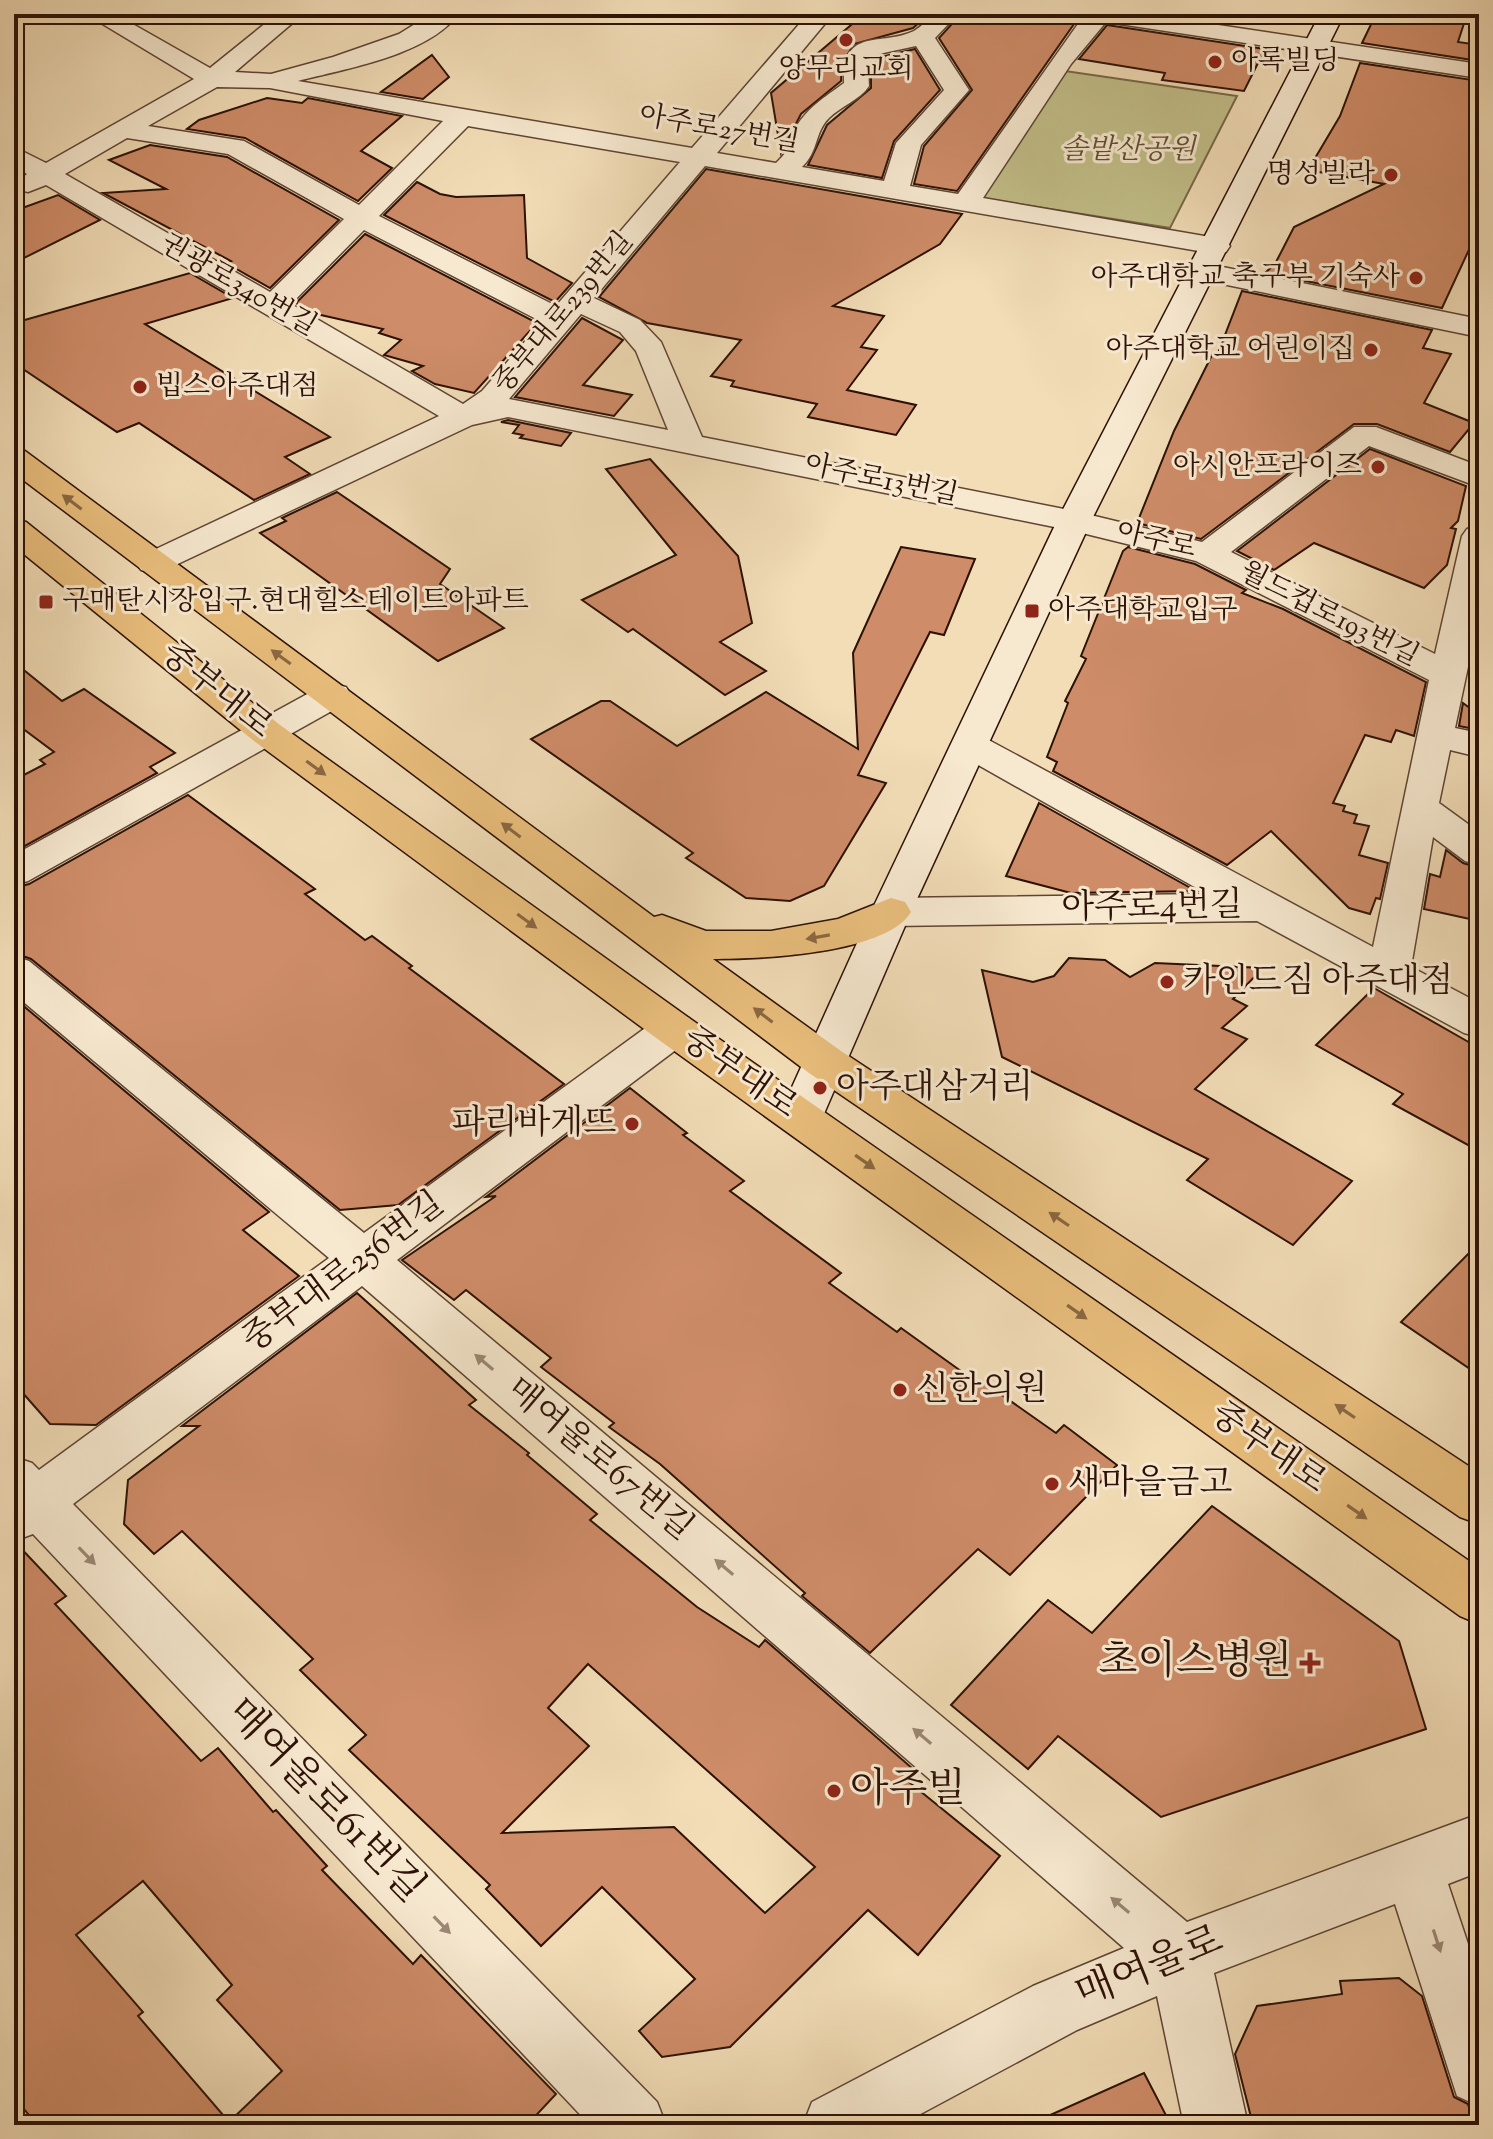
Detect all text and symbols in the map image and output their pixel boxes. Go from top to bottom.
marker: 양무리교회 [837,31,855,49]
place label: 아록빌딩 [1231,42,1339,82]
place label: 양무리교회 [778,50,914,90]
marker: 아록빌딩 [1206,53,1224,71]
street label: 아주로27번길 [636,96,802,164]
park label: 솔밭산공원 [1060,131,1198,171]
place label: 명성빌라 [1267,155,1375,195]
marker: 명성빌라 [1382,166,1400,184]
street label: 중부대로239번길 [484,224,644,402]
street label: 권광로340번길 [152,225,324,347]
place label: 아주대학교 축구부 기숙사 [1091,258,1400,298]
marker: 아주대학교 축구부 기숙사 [1407,269,1425,287]
place label: 아주대학교 어린이집 [1106,330,1355,370]
marker: 아주대학교 어린이집 [1362,341,1380,359]
place label: 빕스아주대점 [156,367,318,407]
marker: 빕스아주대점 [131,378,149,396]
street label: 아주로13번길 [801,445,961,517]
place label: 아시안프라이즈 [1173,447,1362,487]
marker: 아시안프라이즈 [1369,458,1387,476]
one-way arrow [61,494,83,510]
street label: 아주로 [1112,512,1200,570]
street label: 월드컵로193번길 [1232,553,1426,677]
place label: 구매탄시장입구.현대힐스테이트아파트 [62,582,529,622]
place label: 아주대학교입구 [1048,591,1237,631]
marker: 구매탄시장입구.현대힐스테이트아파트 [37,593,55,611]
marker: 아주대학교입구 [1023,602,1041,620]
street label: 중부대로 [150,631,283,751]
one-way arrow [271,649,291,665]
one-way arrow [306,760,327,776]
one-way arrow [501,823,521,839]
street label: 아주로4번길 [1061,882,1243,934]
one-way arrow [516,913,537,929]
one-way arrow [805,931,830,944]
place label: 카인드짐 아주대점 [1183,958,1453,1007]
marker: 카인드짐 아주대점 [1158,973,1176,991]
one-way arrow [753,1007,773,1023]
street label: 중부대로 [671,1016,807,1132]
place label: 아주대삼거리 [836,1064,1033,1113]
marker: 아주대삼거리 [811,1079,829,1097]
place label: 파리바게뜨 [452,1100,616,1149]
marker: 파리바게뜨 [623,1115,641,1133]
one-way arrow [854,1153,875,1169]
street label: 중부대로256번길 [233,1181,455,1365]
one-way arrow [1048,1212,1070,1227]
one-way arrow [1066,1304,1087,1320]
one-way arrow [474,1354,494,1371]
place label: 신한의원 [916,1366,1047,1415]
street label: 매여울로67번길 [495,1367,703,1553]
marker: 신한의원 [891,1381,909,1399]
street label: 중부대로 [1200,1391,1336,1507]
one-way arrow [1334,1404,1355,1419]
place label: 새마을금고 [1068,1460,1232,1509]
marker: 새마을금고 [1043,1475,1061,1493]
one-way arrow [1346,1504,1367,1519]
one-way arrow [78,1546,96,1565]
one-way arrow [715,1559,735,1576]
place label: 초이스병원 [1099,1635,1292,1692]
marker: 초이스병원 [1299,1652,1321,1674]
street label: 매여울로61번길 [211,1687,437,1917]
one-way arrow [912,1728,932,1745]
place label: 아주빌 [850,1763,966,1820]
marker: 아주빌 [825,1782,843,1800]
one-way arrow [1110,1896,1130,1914]
street label: 매여울로 [1068,1914,1232,2024]
one-way arrow [432,1915,451,1934]
one-way arrow [1431,1929,1443,1953]

